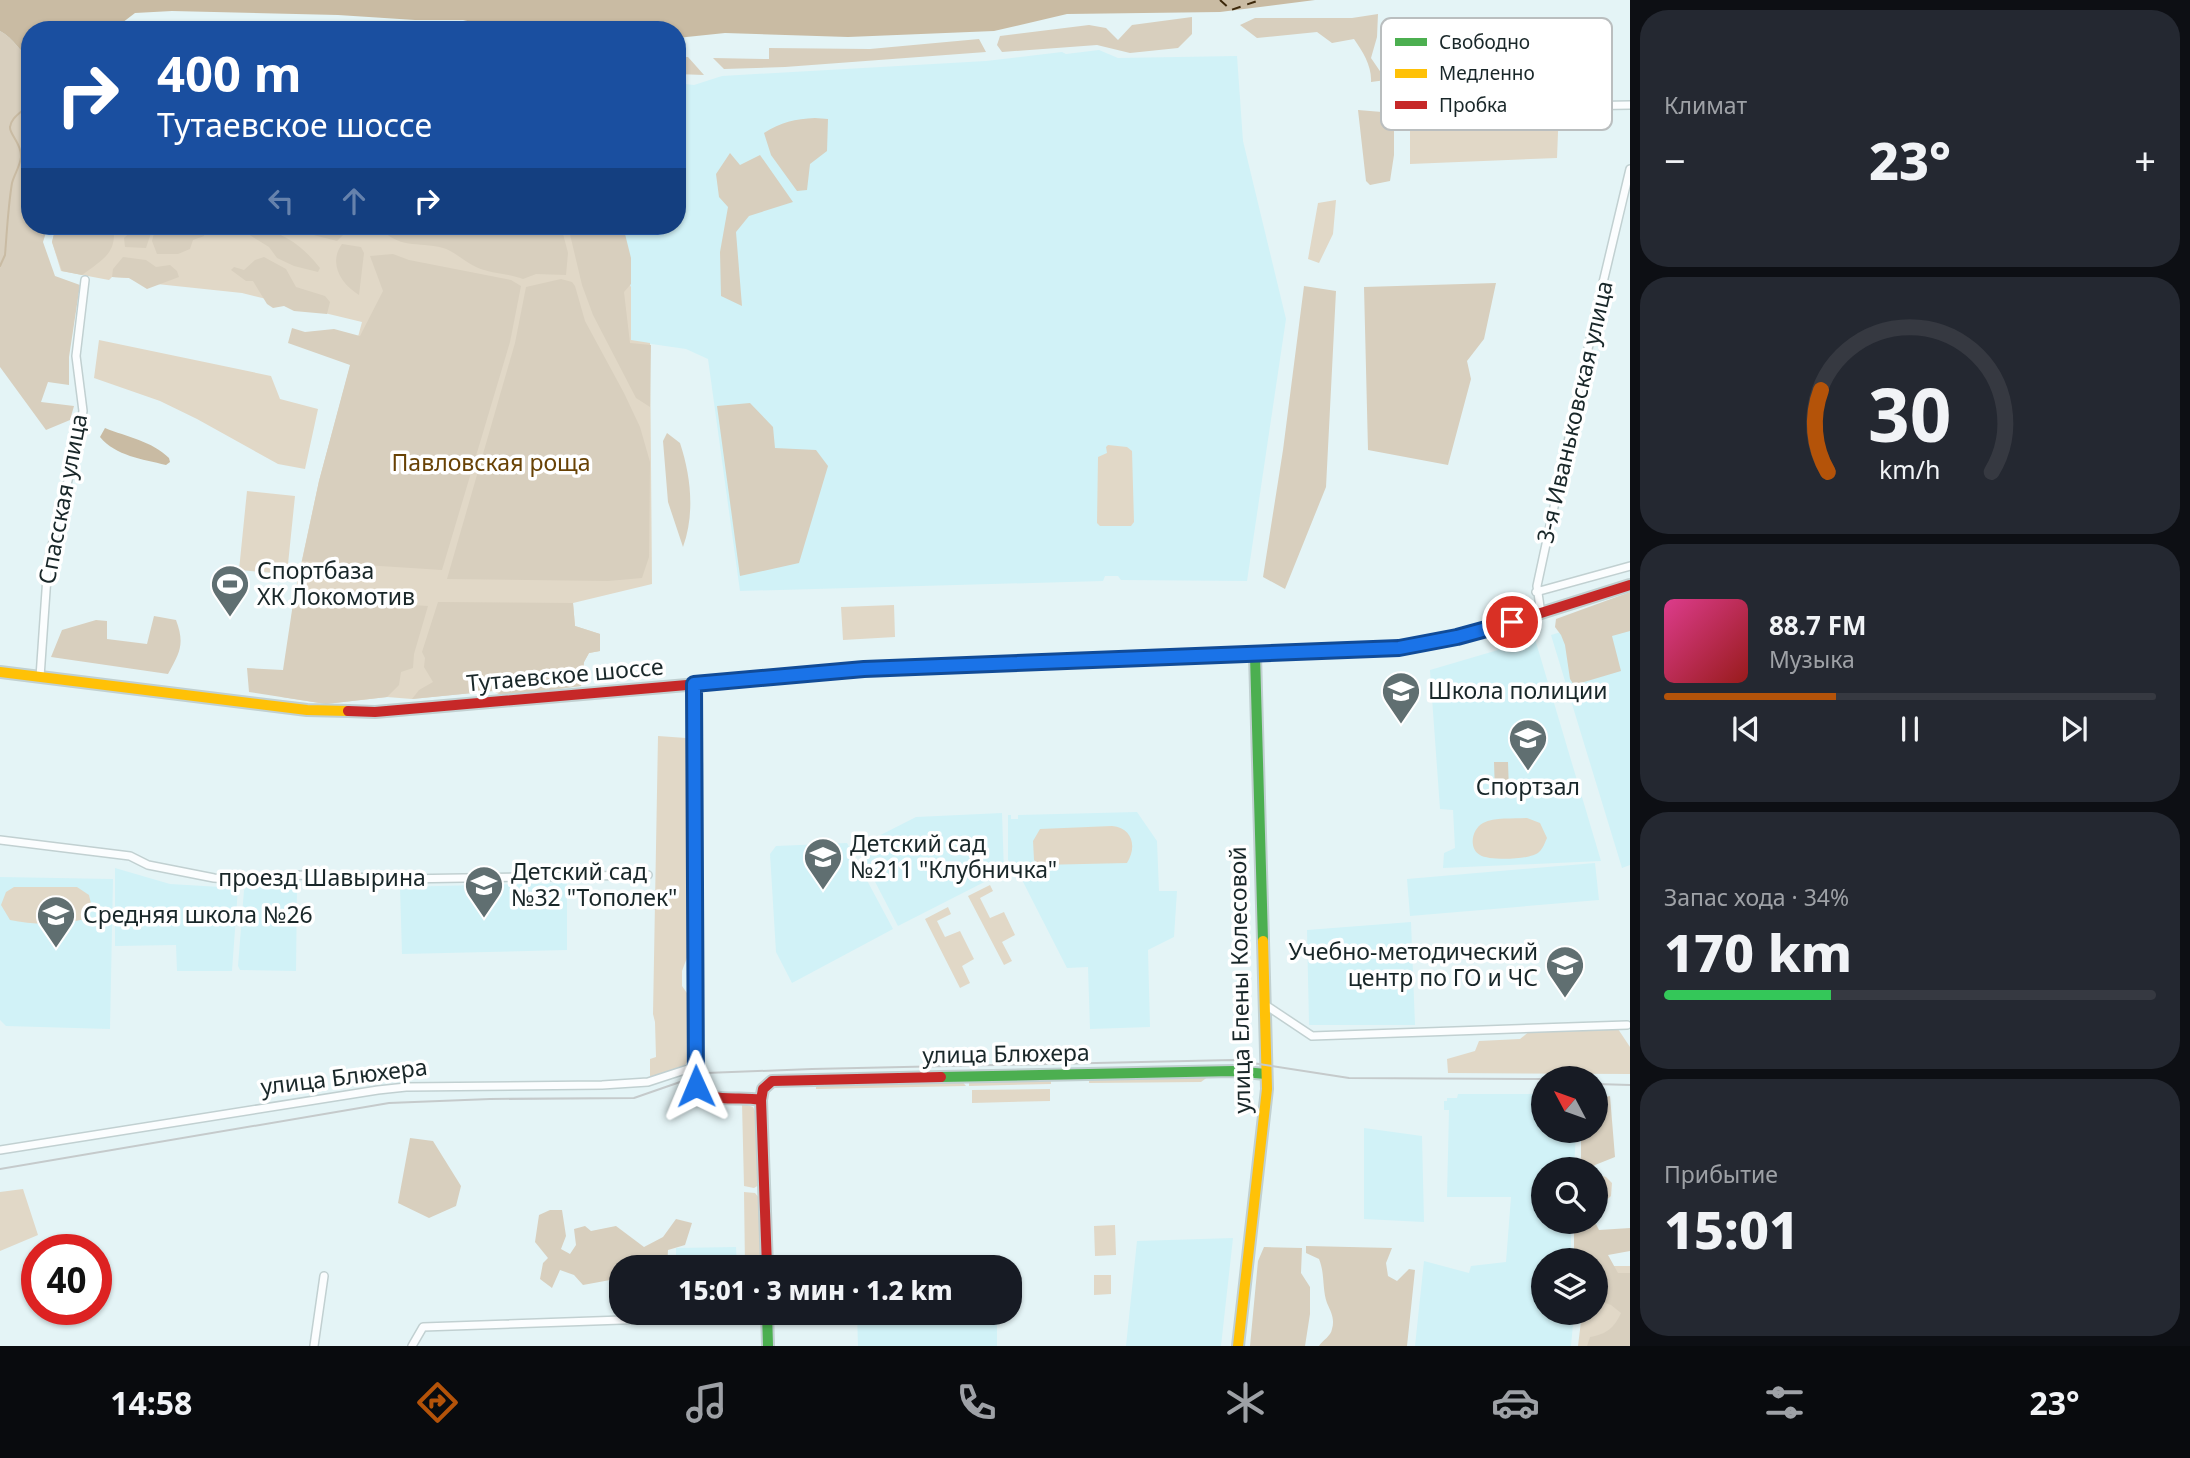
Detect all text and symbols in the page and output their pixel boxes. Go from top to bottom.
legend [1381,18,1612,130]
text: Свободно [1439,29,1530,55]
text: 400 m [157,40,302,106]
icon: right [42,49,133,140]
text: Медленно [1439,60,1535,86]
text: Климат [1664,89,1747,121]
text: Пробка [1439,92,1507,118]
text: Тутаевское шоссе [157,103,432,146]
text: 23° [1869,124,1951,195]
text: − [1664,134,1686,186]
text: + [2134,134,2156,186]
icon: left [262,182,300,220]
icon: ahead [335,182,373,220]
icon: right [408,182,446,220]
street label: 3-я Иваньковская улица [1528,277,1620,546]
text: 30 [1868,364,1952,463]
street label: Спасская улица [30,411,94,587]
park label: Павловская роща [392,446,590,478]
text: km/h [1879,452,1941,486]
place label: Спортбаза ХК Локомотив [257,554,415,612]
sports icon: Спортбаза ХК Локомотив [209,563,251,618]
pin [1482,592,1542,652]
icon: arrive [1493,603,1531,641]
text: 88.7 FM [1769,607,1866,643]
text: Музыка [1769,643,1855,675]
street label: Тутаевское шоссе [465,649,665,699]
school or university icon: Школа полиции [1380,670,1422,725]
place label: Школа полиции [1428,674,1608,706]
icon: previous [1727,710,1765,748]
icon: pause [1891,710,1929,748]
icon: next [2055,710,2093,748]
school or university icon: Спортзал [1507,717,1549,772]
place label: Спортзал [1476,770,1580,802]
place label: Детский сад №211 "Клубничка" [850,827,1057,885]
school or university icon: Детский сад №211 "Клубничка" [802,836,844,891]
street label: улица Елены Колесовой [1221,846,1257,1114]
place label: Детский сад №32 "Тополек" [511,855,678,913]
street label: проезд Шавырина [218,861,426,893]
school or university icon: Детский сад №32 "Тополек" [463,864,505,919]
text: Запас хода · 34% [1664,881,1849,913]
school or university icon: Средняя школа №26 [35,894,77,949]
place label: Средняя школа №26 [83,898,313,930]
text: 170 km [1664,916,1852,987]
place label: Учебно-методический центр по ГО и ЧС [1289,935,1538,993]
school or university icon: Учебно-методический центр по ГО и ЧС [1544,944,1586,999]
street label: улица Блюхера [922,1036,1090,1070]
position arrow [659,1049,733,1123]
street label: улица Блюхера [259,1050,429,1102]
north arrow [1531,1066,1608,1143]
map controls [1531,1066,1608,1325]
button: search [1531,1157,1608,1234]
text: Прибытие [1664,1158,1778,1190]
text: 15:01 [1664,1193,1799,1264]
speed limit sign: 40 [21,1234,112,1325]
button: layers [1531,1248,1608,1325]
text: 15:01 · 3 мин · 1.2 km [678,1272,953,1308]
icon: directions [413,1378,462,1427]
icon: music [682,1378,731,1427]
icon: phone [952,1378,1001,1427]
icon: climate [1221,1378,1270,1427]
icon: car [1491,1378,1540,1427]
icon: filters [1760,1378,1809,1427]
text: 14:58 [110,1381,192,1424]
text: 23° [2030,1381,2080,1424]

